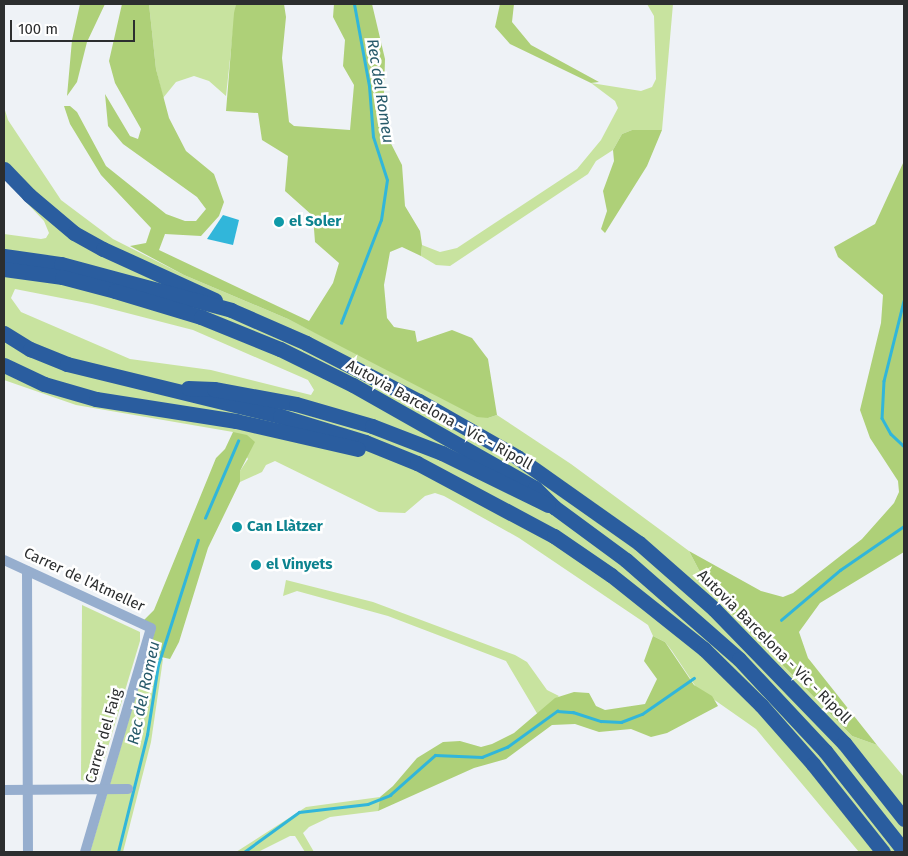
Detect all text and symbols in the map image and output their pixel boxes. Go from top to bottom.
scale bar [12,10,138,42]
text: 100 m [18,20,58,38]
water label: Rec del Romeu [362,37,398,145]
place label: el Soler [289,213,341,231]
marker: el Soler [273,216,285,228]
street label: Autovia Barcelona - Vic - Ripoll [343,356,535,474]
place label: Can Llàtzer [247,518,323,536]
marker: Can Llàtzer [231,521,243,533]
street label: Carrer de l'Atmeller [21,544,147,616]
place label: el Vinyets [266,556,333,574]
marker: el Vinyets [250,559,262,571]
street label: Autovia Barcelona - Vic - Ripoll [693,566,855,728]
water label: Rec del Romeu [124,640,164,746]
street label: Carrer del Faig [82,687,126,785]

